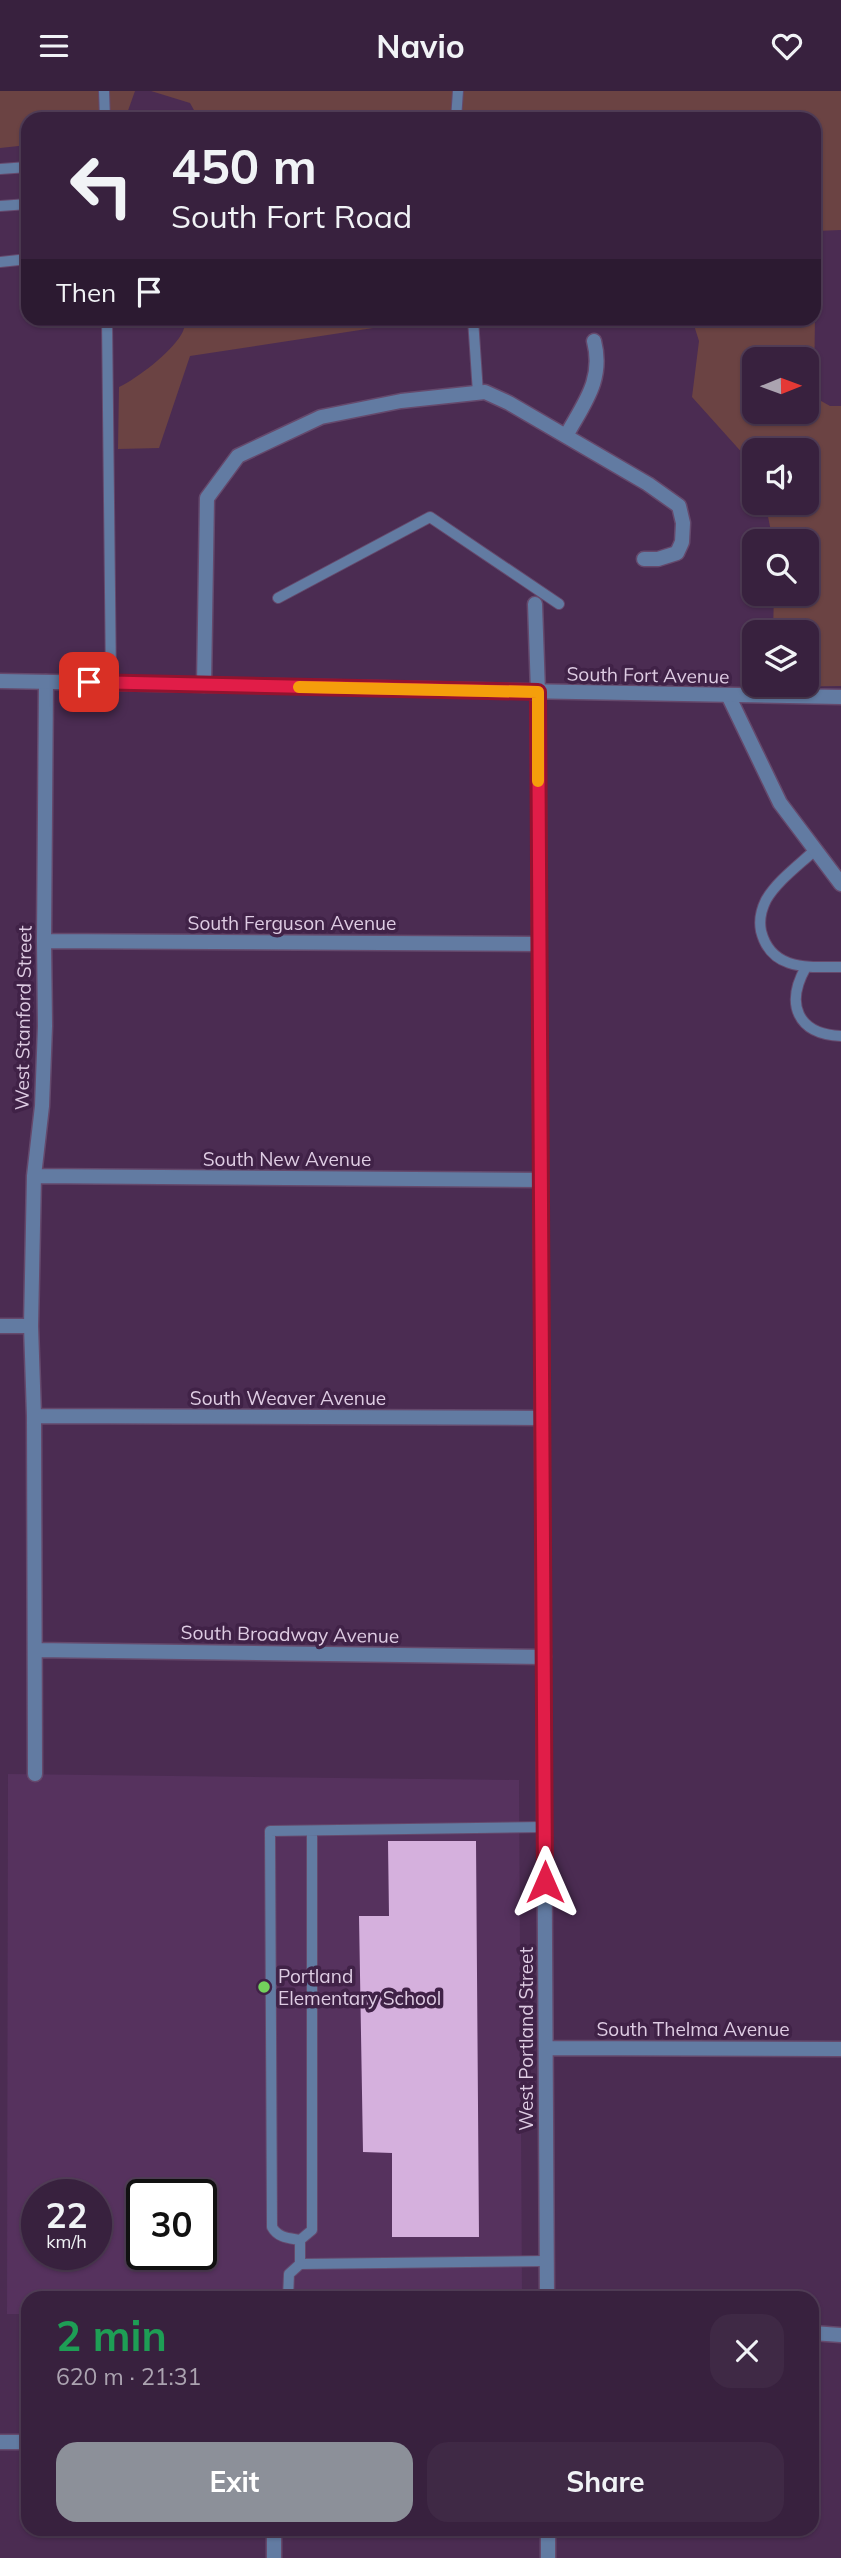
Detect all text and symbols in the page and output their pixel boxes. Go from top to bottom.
text: Navio [376,26,465,66]
icon: menu [35,27,73,65]
icon: heart [768,27,806,65]
text: 450 m [171,135,317,196]
icon: left [56,140,147,231]
text: South Fort Road [171,196,412,236]
icon: arrive [130,273,168,311]
text: Then [56,276,116,309]
north arrow [742,347,819,423]
map controls [742,347,819,697]
button: sound [742,438,819,515]
button: search [742,529,819,606]
button: layers [742,620,819,697]
pin [59,652,119,712]
street label: South Fort Avenue [566,662,730,688]
icon: arrive [70,663,108,701]
street label: South Ferguson Avenue [188,911,396,935]
street label: West Stanford Street [9,925,37,1111]
street label: South New Avenue [203,1147,371,1171]
street label: South Weaver Avenue [190,1386,386,1410]
street label: South Broadway Avenue [181,1620,399,1648]
position arrow [508,1845,582,1919]
street label: West Portland Street [514,1947,538,2131]
place label: Portland Elementary School [278,1964,441,2010]
marker: Portland Elementary School [256,1979,272,1995]
street label: South Thelma Avenue [596,2017,790,2041]
speed limit sign: 30 [126,2179,217,2270]
text: 22 [45,2193,88,2237]
text: km/h [46,2230,87,2253]
text: 2 min [56,2309,167,2362]
button: close [710,2314,784,2388]
text: 620 m · 21:31 [56,2362,201,2391]
button: Exit [56,2442,413,2522]
button: Share [427,2442,784,2522]

